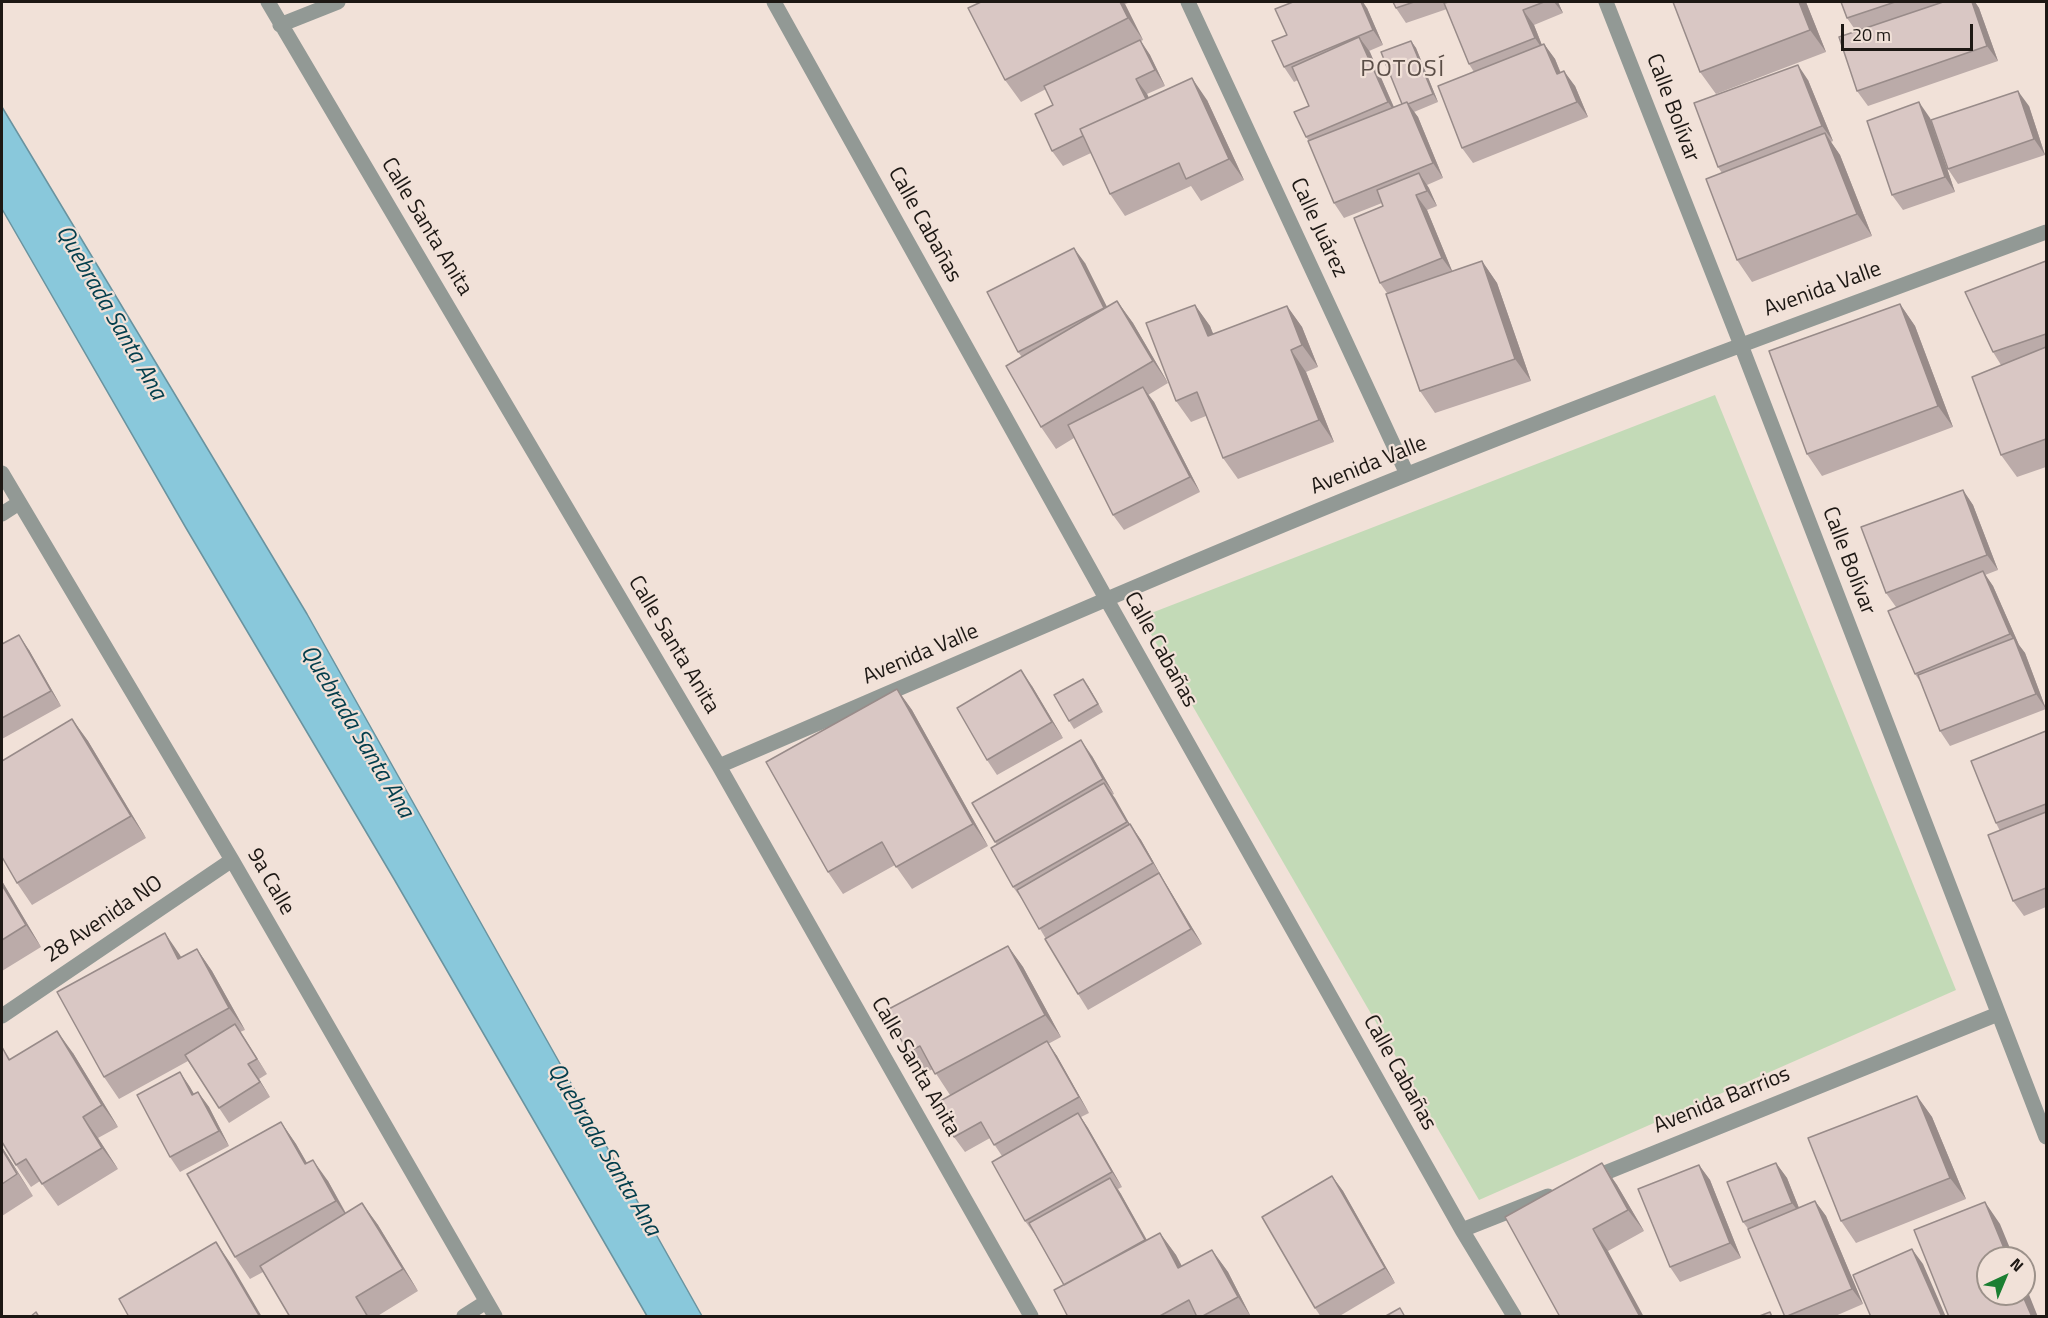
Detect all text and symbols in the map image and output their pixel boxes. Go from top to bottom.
scale bar [1844,12,1976,50]
text: 20 m [1852,21,1891,48]
street label: Calle Bolívar [1639,50,1705,166]
district label: POTOSÍ [1360,56,1446,84]
street label: Calle Santa Anita [375,153,477,301]
street label: Calle Cabañas [881,163,967,287]
street label: Calle Juárez [1283,174,1353,282]
water label: Quebrada Santa Ana [48,221,172,405]
street label: Avenida Valle [1761,257,1885,323]
street label: Avenida Valle [1307,431,1431,501]
street label: Calle Bolívar [1815,503,1881,619]
street label: Calle Santa Anita [622,571,724,719]
street label: Calle Cabañas [1117,588,1203,712]
street label: Avenida Valle [859,619,983,691]
water label: Quebrada Santa Ana [293,640,419,824]
street label: 9a Calle [240,844,300,920]
street label: 28 Avenida NO [40,871,168,969]
street label: Calle Santa Anita [865,993,965,1141]
street label: Calle Cabañas [1356,1011,1442,1135]
water label: Quebrada Santa Ana [540,1058,666,1242]
street label: Avenida Barrios [1650,1062,1794,1140]
north arrow [1976,1246,2036,1306]
text: N [2005,1252,2029,1277]

